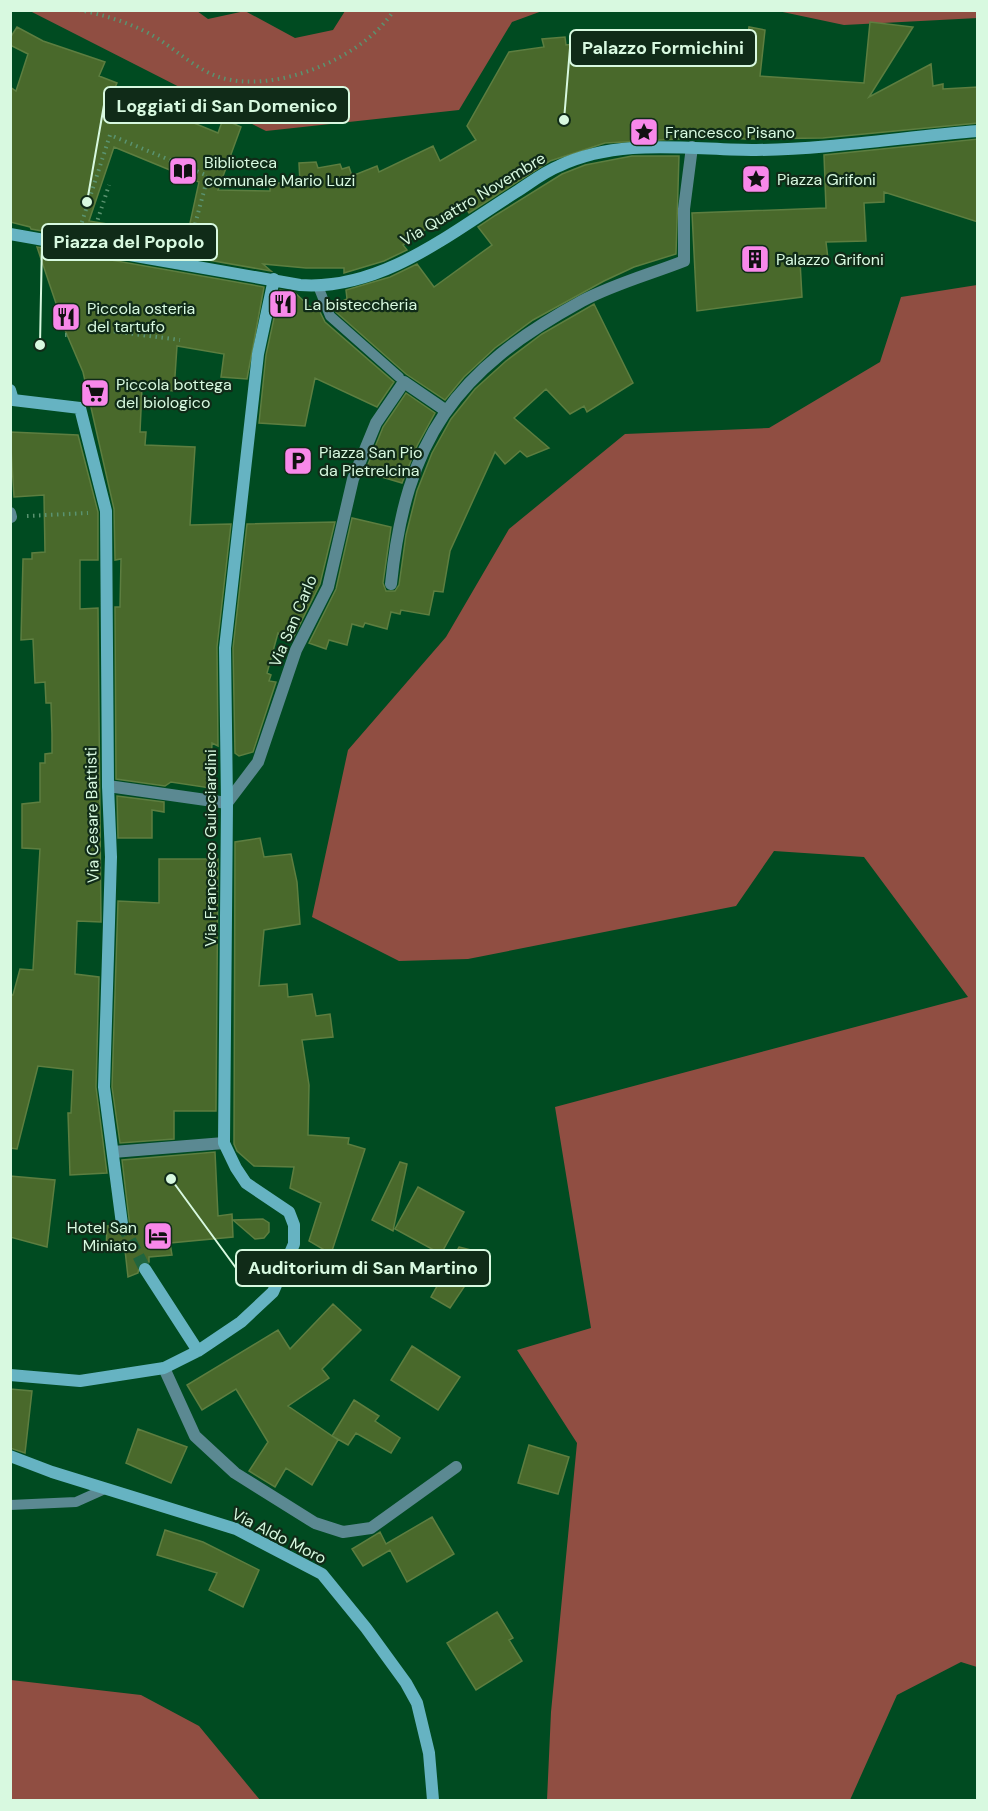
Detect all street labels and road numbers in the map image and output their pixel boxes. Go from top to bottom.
street label: Via Quattro Novembre [397,147,549,251]
street label: Via San Carlo [264,572,322,670]
street label: Via Cesare Battisti [80,747,104,883]
street label: Via Francesco Guicciardini [200,749,221,947]
street label: Via Aldo Moro [228,1503,330,1569]

